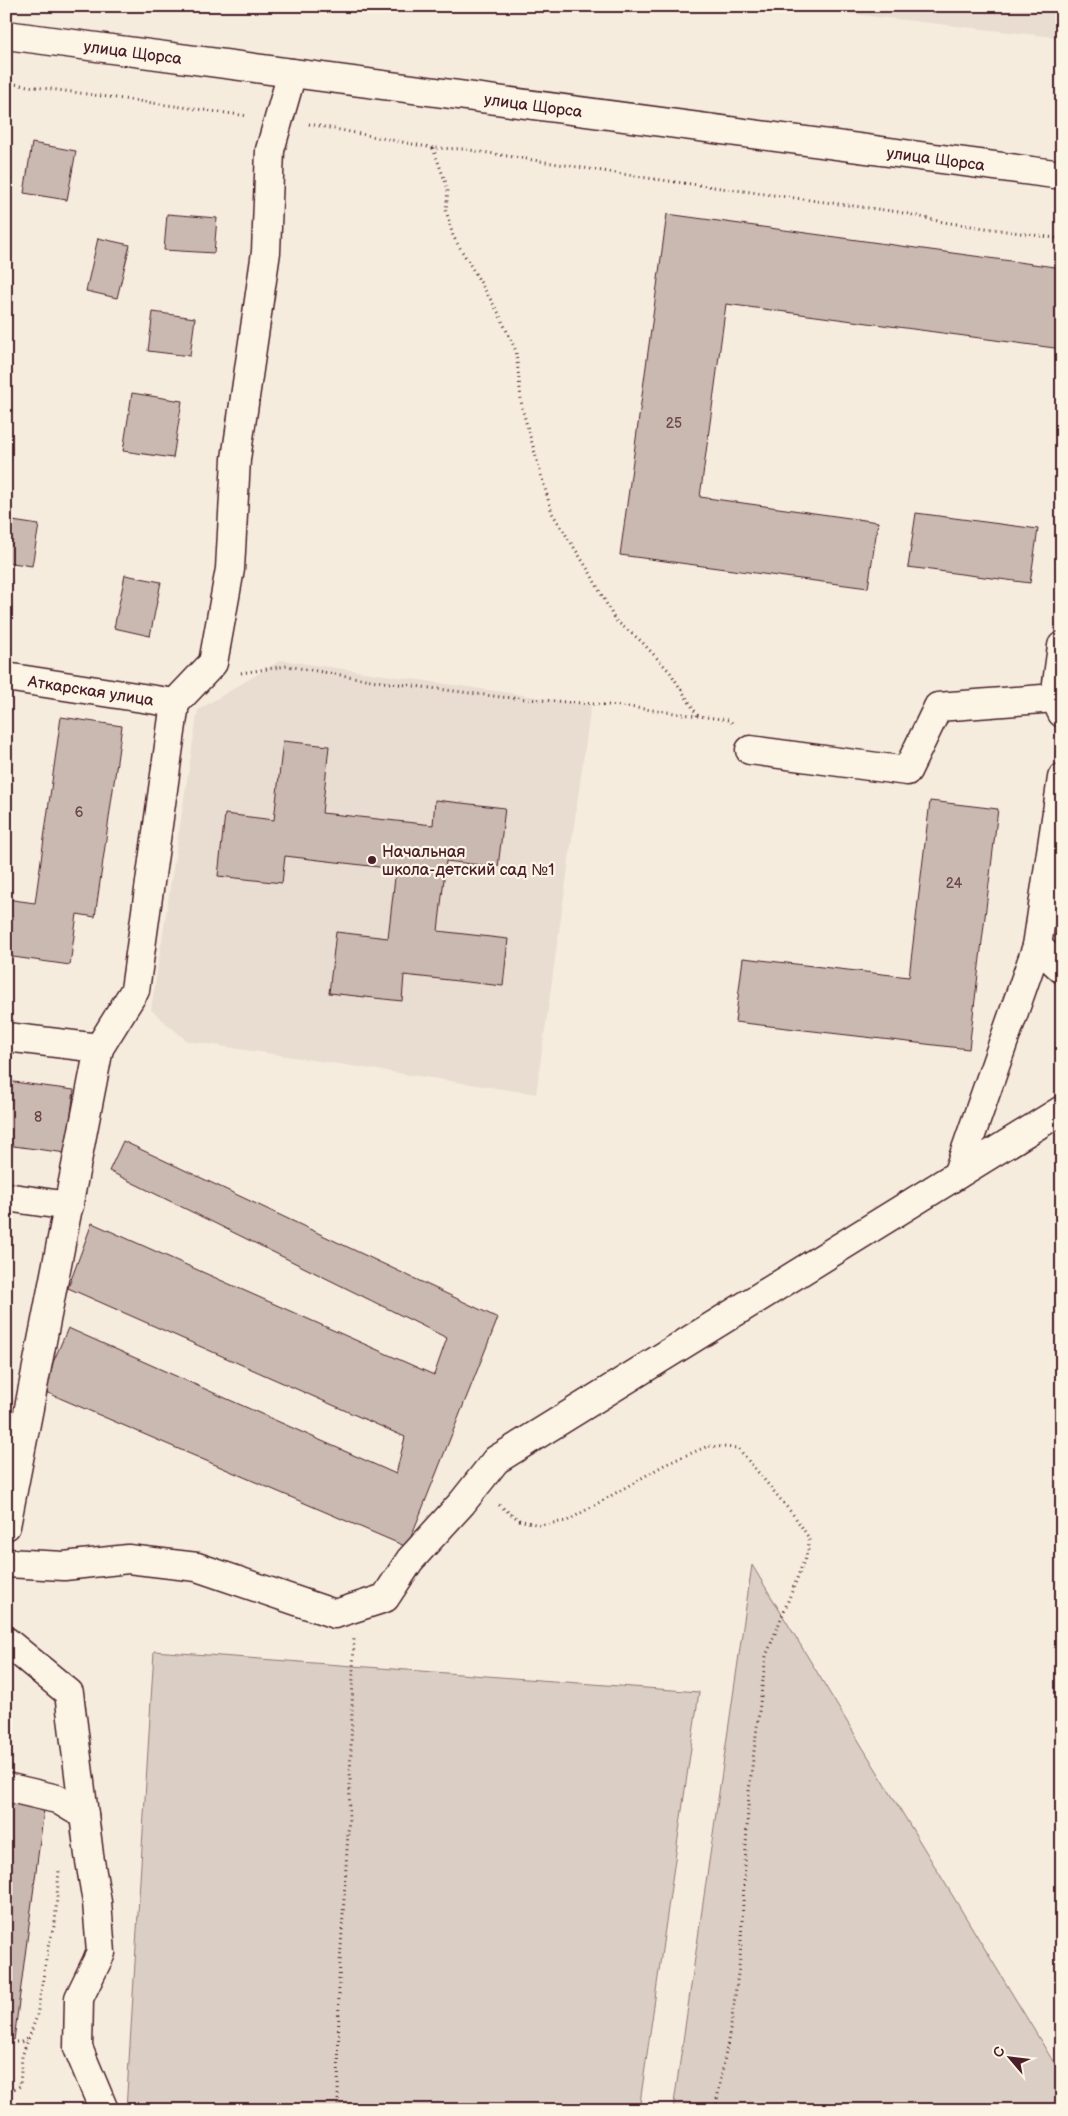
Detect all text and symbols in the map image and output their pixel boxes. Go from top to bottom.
street label: улица Щорса [82,37,184,69]
street label: улица Щорса [483,90,584,122]
street label: улица Щорса [885,144,987,176]
house number: 25 [666,415,682,432]
street label: Аткарская улица [26,672,156,711]
house number: 6 [75,804,84,821]
place label: Начальная школа-детский сад №1 [382,843,554,880]
marker: Начальная школа-детский сад №1 [366,854,378,866]
house number: 24 [946,875,963,892]
house number: 8 [34,1109,42,1126]
north arrow [986,2034,1036,2084]
text: С [989,2044,1009,2060]

